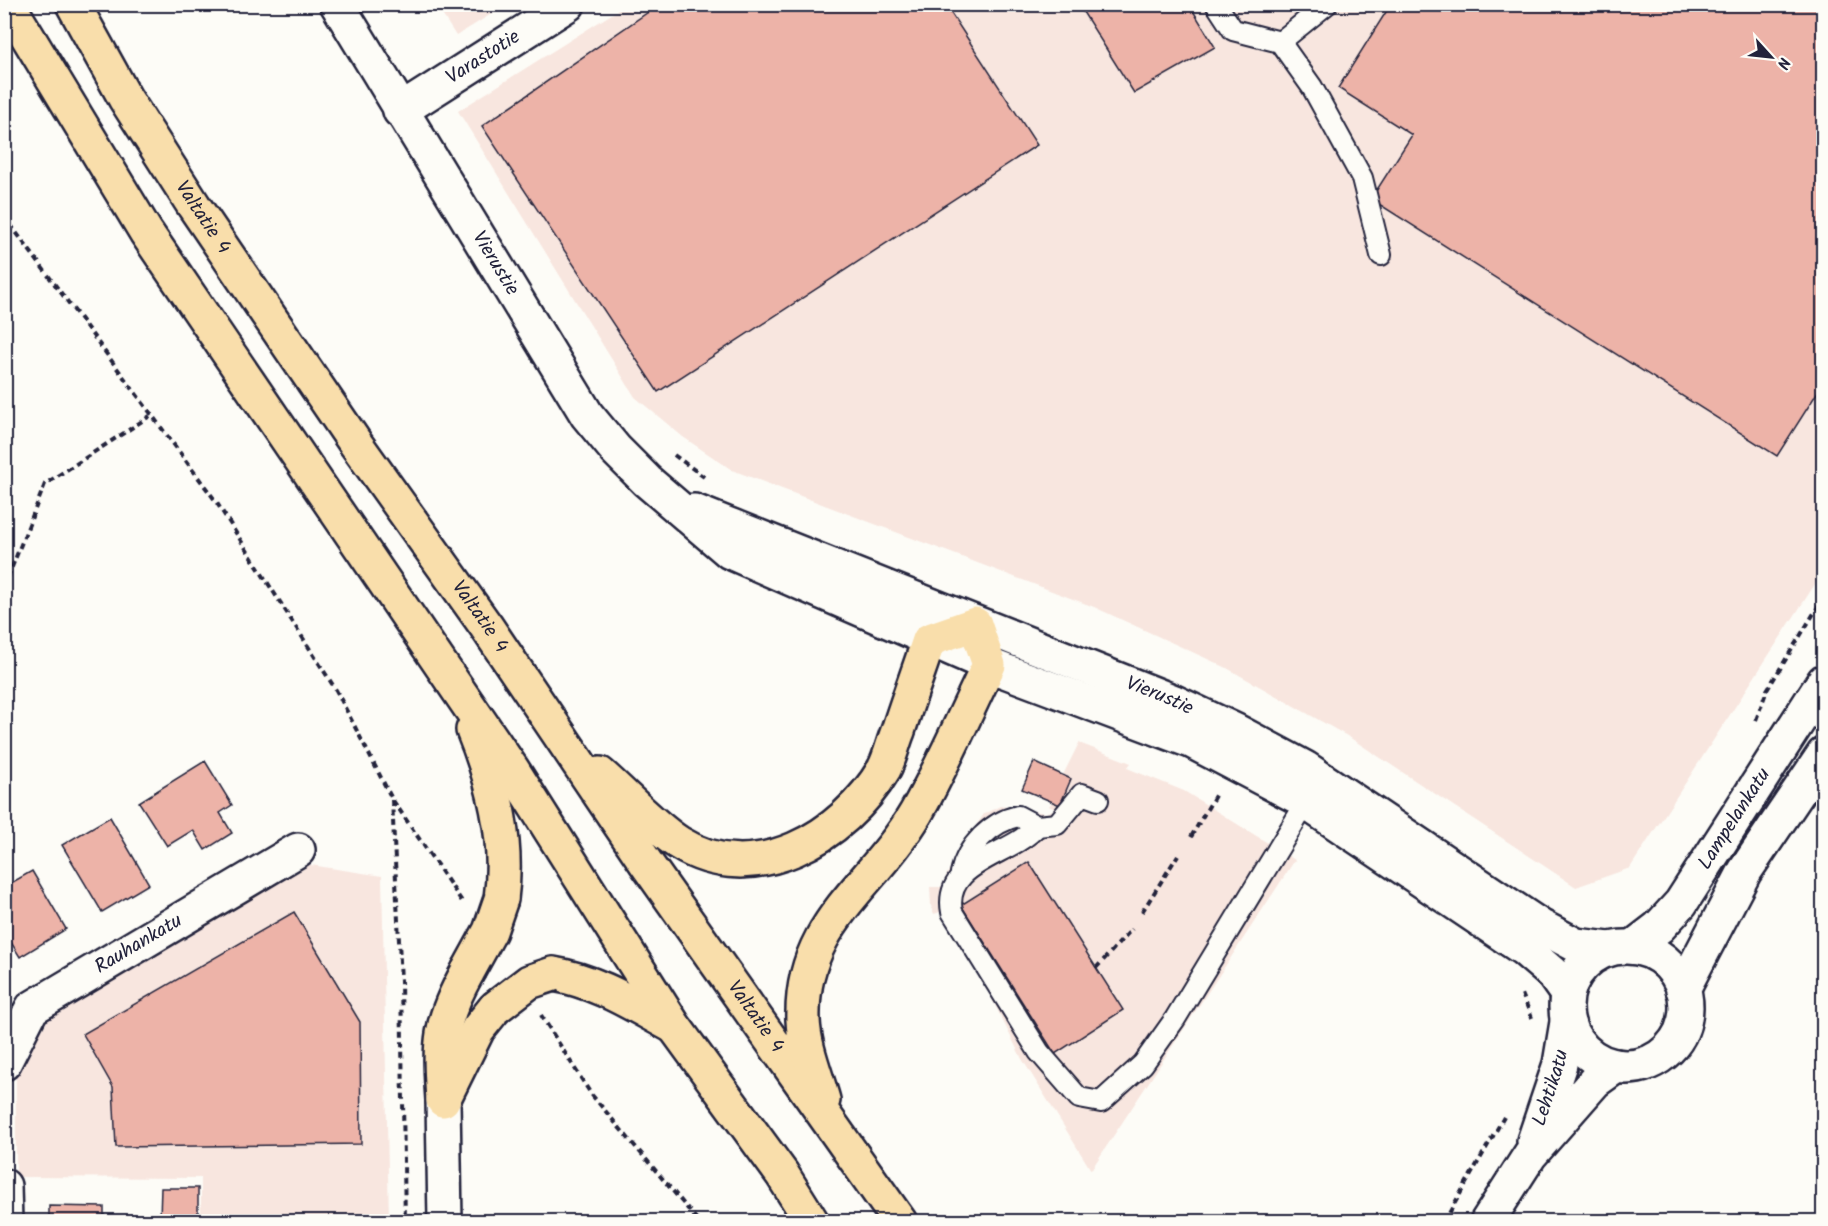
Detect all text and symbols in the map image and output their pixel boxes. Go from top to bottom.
street label: Varastotie [440,22,527,94]
north arrow [1741,27,1801,87]
text: N [1770,53,1796,73]
street label: Valtatie 4 [166,175,239,261]
street label: Vierustie [463,225,527,302]
street label: Valtatie 4 [442,574,516,660]
street label: Vierustie [1121,668,1199,725]
street label: Lampelankatu [1690,762,1780,877]
street label: Rauhankatu [89,906,189,983]
street label: Valtatie 4 [718,974,792,1060]
street label: Lehtikatu [1524,1047,1578,1131]

